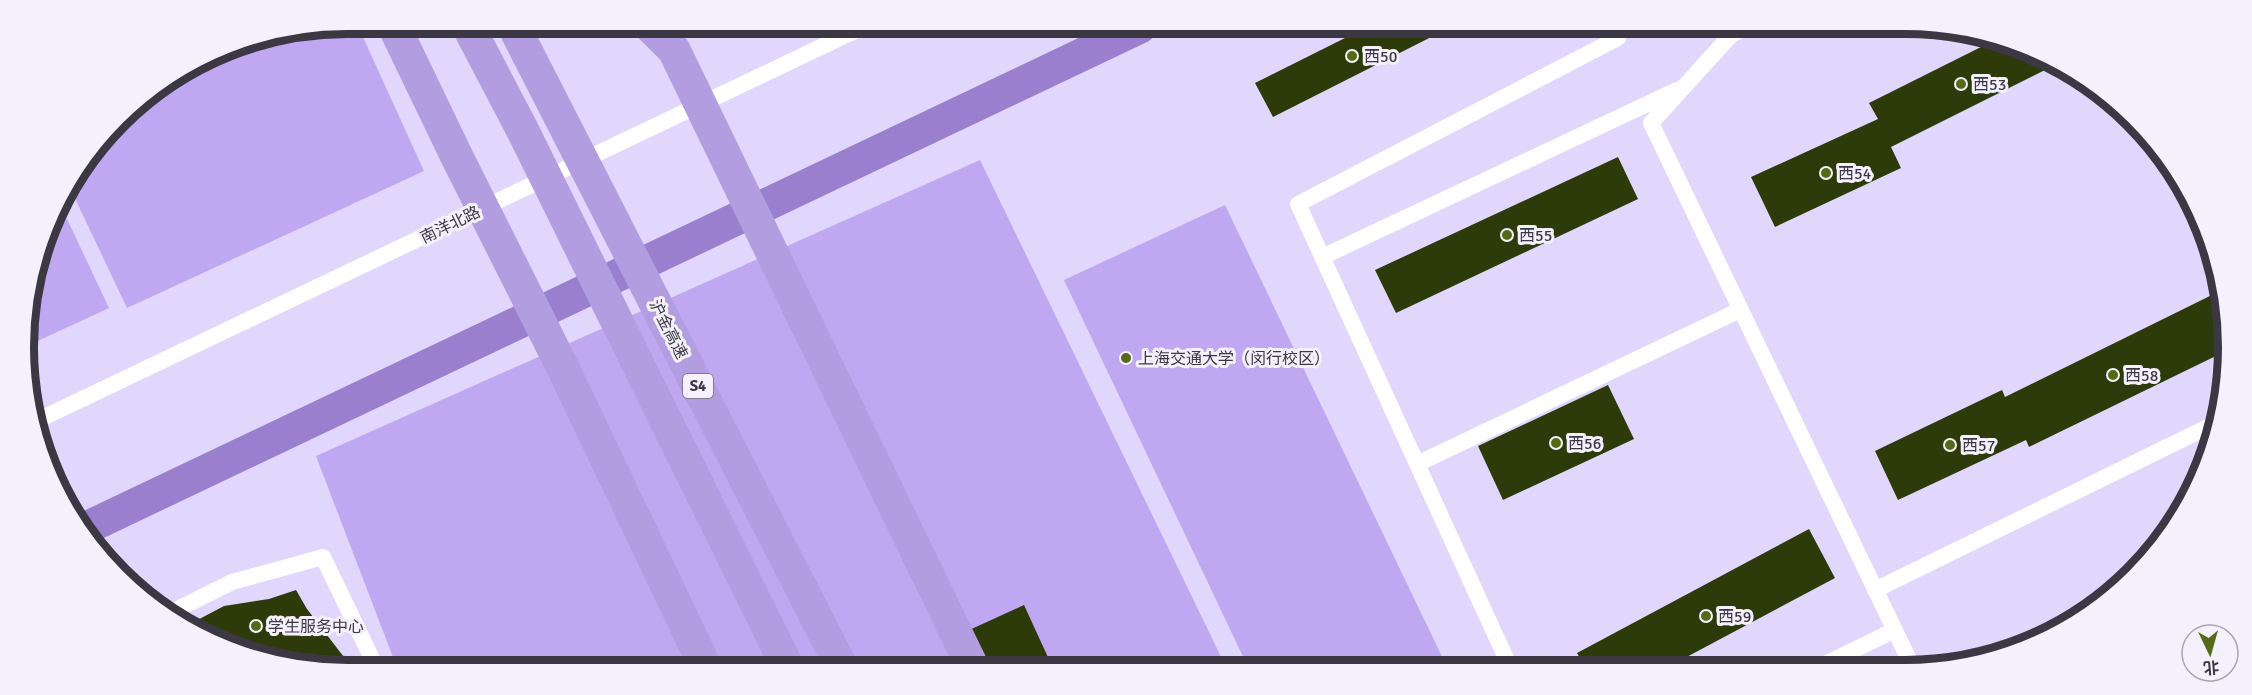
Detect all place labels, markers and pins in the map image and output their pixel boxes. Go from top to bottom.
place label: 西50 [1364,47,1397,67]
marker: 西50 [1345,49,1359,63]
place label: 西53 [1973,75,2006,95]
marker: 西53 [1954,77,1968,91]
place label: 西54 [1838,164,1872,184]
marker: 西54 [1819,166,1833,180]
place label: 西55 [1519,226,1552,246]
marker: 西55 [1500,228,1514,242]
place label: 上海交通大学（闵行校区） [1138,349,1330,369]
marker: 上海交通大学（闵行校区） [1119,351,1133,365]
place label: 西58 [2125,366,2158,386]
marker: 西58 [2106,368,2120,382]
place label: 西56 [1568,434,1601,454]
marker: 西56 [1549,436,1563,450]
place label: 西57 [1962,436,1995,456]
marker: 西57 [1943,438,1957,452]
place label: 西59 [1718,607,1751,627]
marker: 西59 [1699,609,1713,623]
place label: 学生服务中心 [268,617,364,637]
marker: 学生服务中心 [249,619,263,633]

